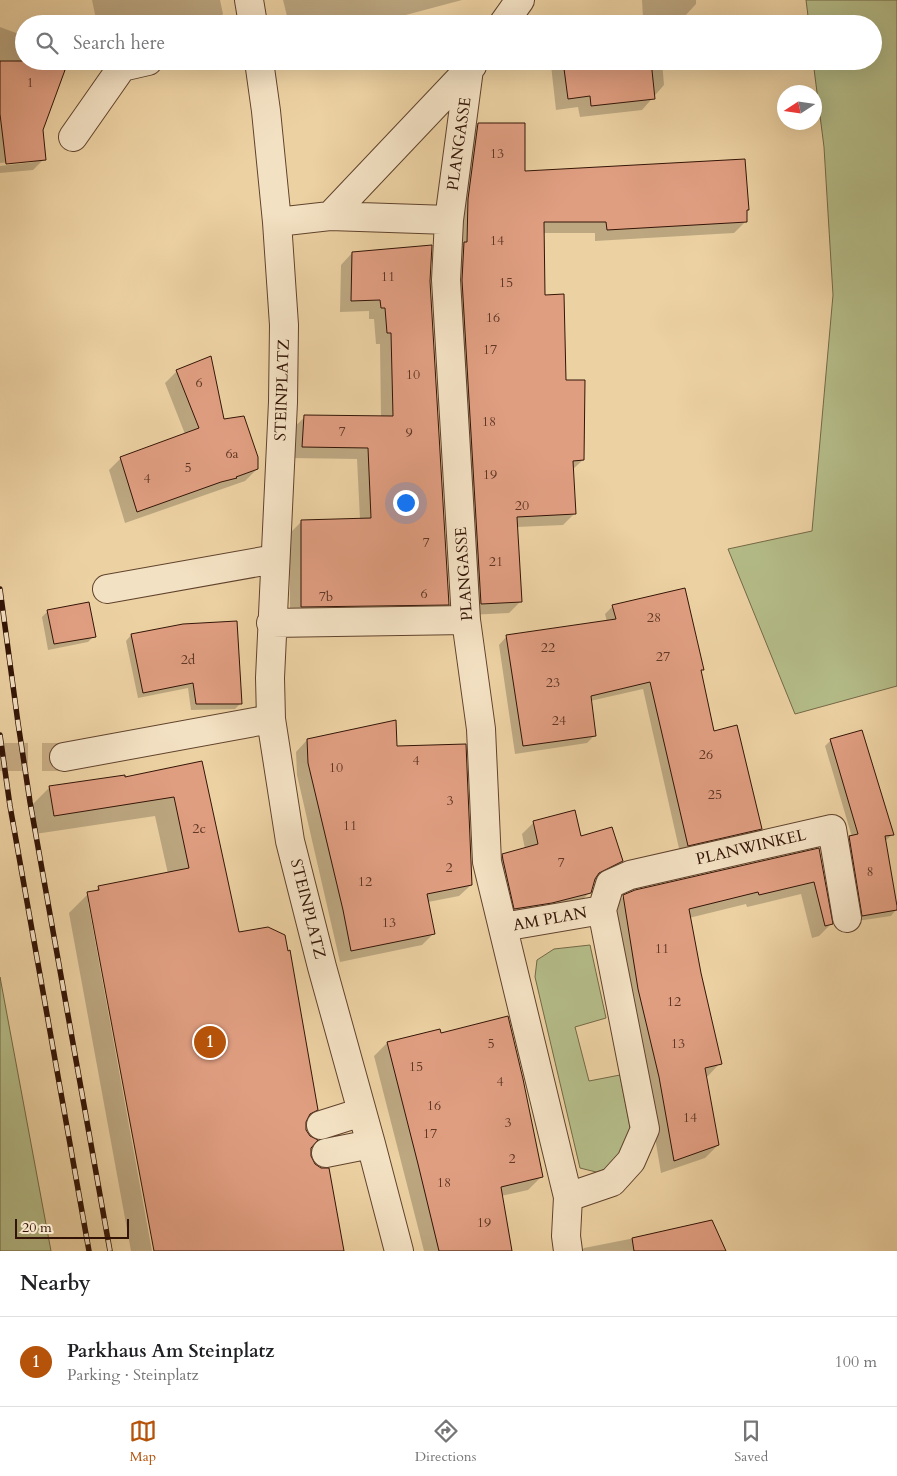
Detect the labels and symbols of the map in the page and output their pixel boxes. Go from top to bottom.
house number: 1 [26,73,34,92]
north arrow [777,85,822,130]
street label: PLANGASSE [442,96,476,192]
house number: 13 [490,144,504,163]
house number: 14 [490,231,504,250]
house number: 11 [381,267,395,286]
house number: 15 [499,273,513,292]
house number: 16 [486,308,500,327]
street label: STEINPLATZ [269,338,295,442]
house number: 17 [483,340,497,359]
house number: 10 [406,365,420,384]
house number: 6 [195,373,203,392]
house number: 18 [482,412,496,431]
house number: 7 [338,422,346,441]
house number: 9 [405,423,413,442]
house number: 6a [225,444,239,463]
house number: 5 [184,458,192,477]
house number: 19 [483,465,497,484]
house number: 4 [143,469,151,488]
your location [393,490,419,516]
house number: 20 [515,496,529,515]
street label: PLANGASSE [450,526,478,622]
house number: 7 [422,533,430,552]
house number: 21 [489,552,503,571]
house number: 6 [420,584,428,603]
house number: 7b [319,587,333,606]
house number: 28 [647,608,661,627]
house number: 22 [541,638,555,657]
house number: 27 [656,647,670,666]
house number: 2d [181,650,196,669]
house number: 23 [546,673,560,692]
house number: 24 [552,711,566,730]
house number: 26 [699,745,713,764]
house number: 4 [412,751,420,770]
house number: 10 [329,758,343,777]
house number: 25 [708,785,722,804]
house number: 3 [446,791,454,810]
house number: 11 [343,816,357,835]
house number: 2c [192,819,206,838]
street label: PLANWINKEL [694,824,809,870]
house number: 7 [557,853,565,872]
street label: STEINPLATZ [285,857,331,961]
house number: 2 [445,858,453,877]
house number: 8 [866,862,874,881]
house number: 12 [358,872,372,891]
street label: AM PLAN [511,902,589,936]
house number: 13 [382,913,396,932]
house number: 11 [655,939,669,958]
house number: 12 [667,992,681,1011]
pin: 1 [194,1023,226,1061]
house number: 5 [487,1034,495,1053]
house number: 13 [671,1034,685,1053]
house number: 15 [409,1057,423,1076]
house number: 4 [496,1072,504,1091]
house number: 16 [427,1096,441,1115]
house number: 14 [683,1108,697,1127]
house number: 3 [504,1113,512,1132]
house number: 17 [423,1124,437,1143]
house number: 2 [508,1149,516,1168]
house number: 18 [437,1173,451,1192]
house number: 19 [477,1213,491,1232]
scale bar [15,1216,129,1239]

